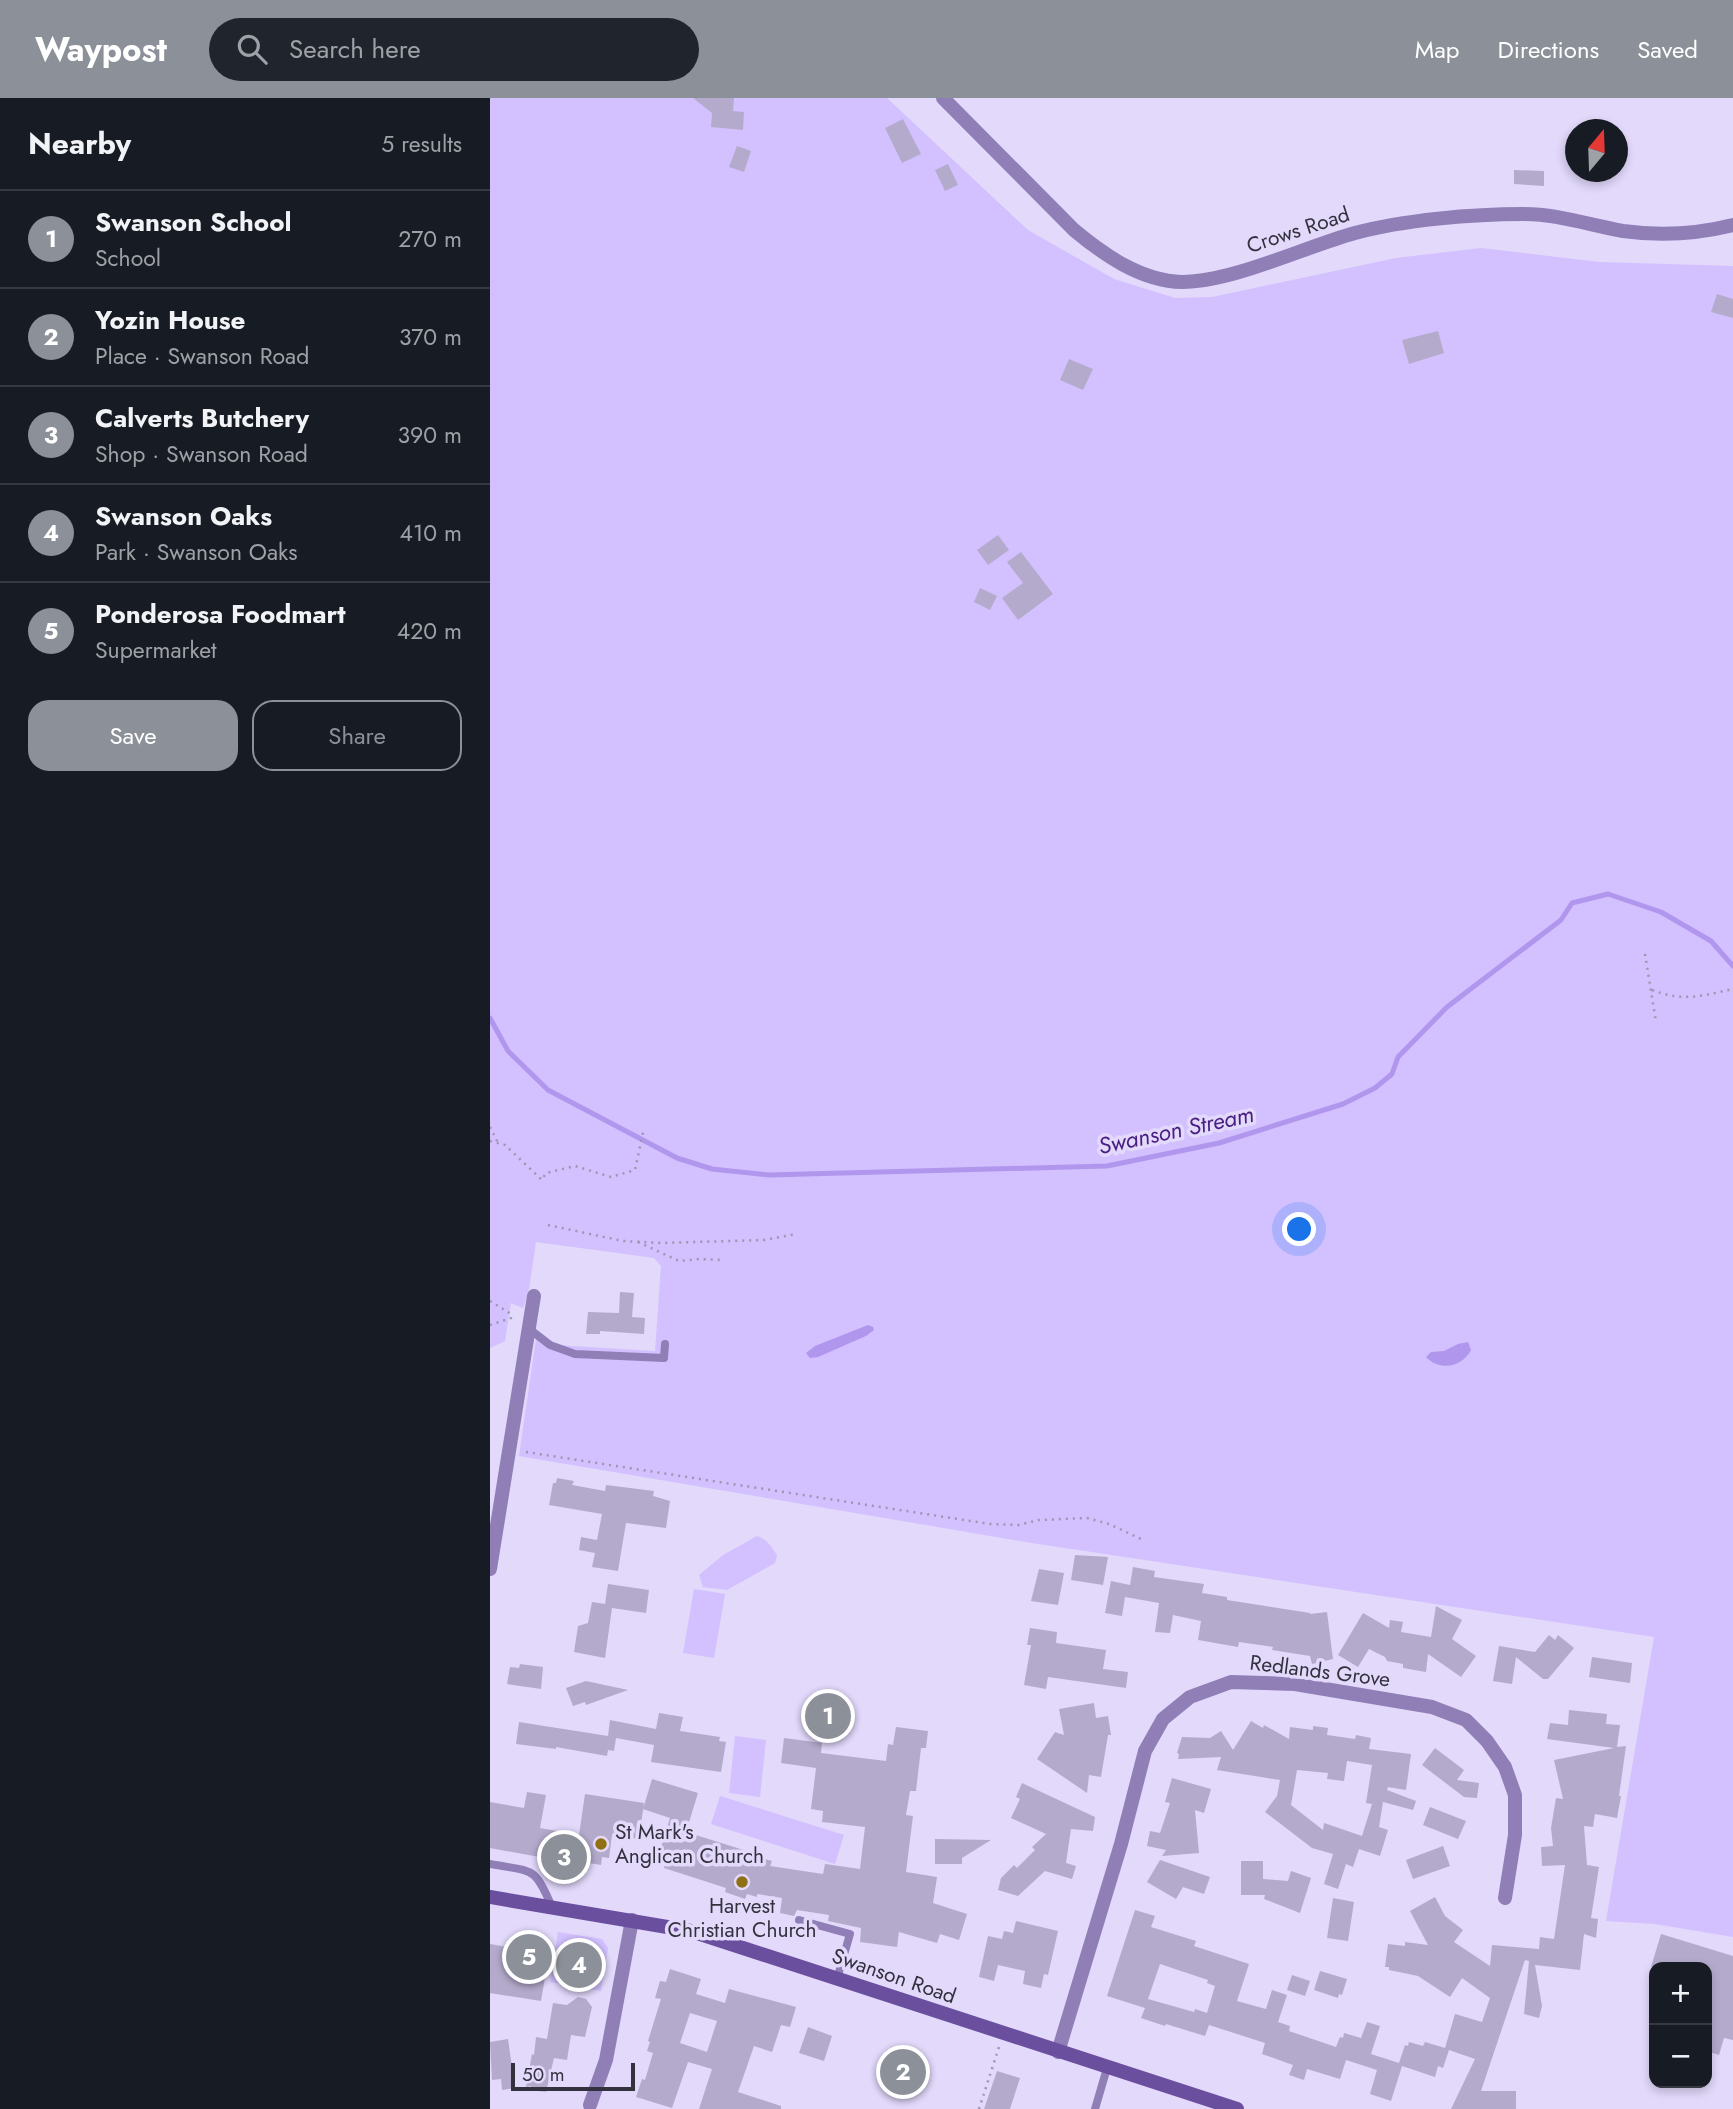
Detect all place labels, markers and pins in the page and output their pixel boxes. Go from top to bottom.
pin: 1 [805,1690,851,1742]
place label: St Mark's Anglican Church [615,1817,764,1871]
pin: 3 [541,1831,587,1883]
marker: St Mark's Anglican Church [593,1836,609,1852]
marker: Harvest Christian Church [734,1874,750,1890]
place label: Harvest Christian Church [668,1891,816,1945]
pin: 5 [506,1931,552,1983]
pin: 4 [556,1939,602,1991]
pin: 2 [880,2046,926,2098]

